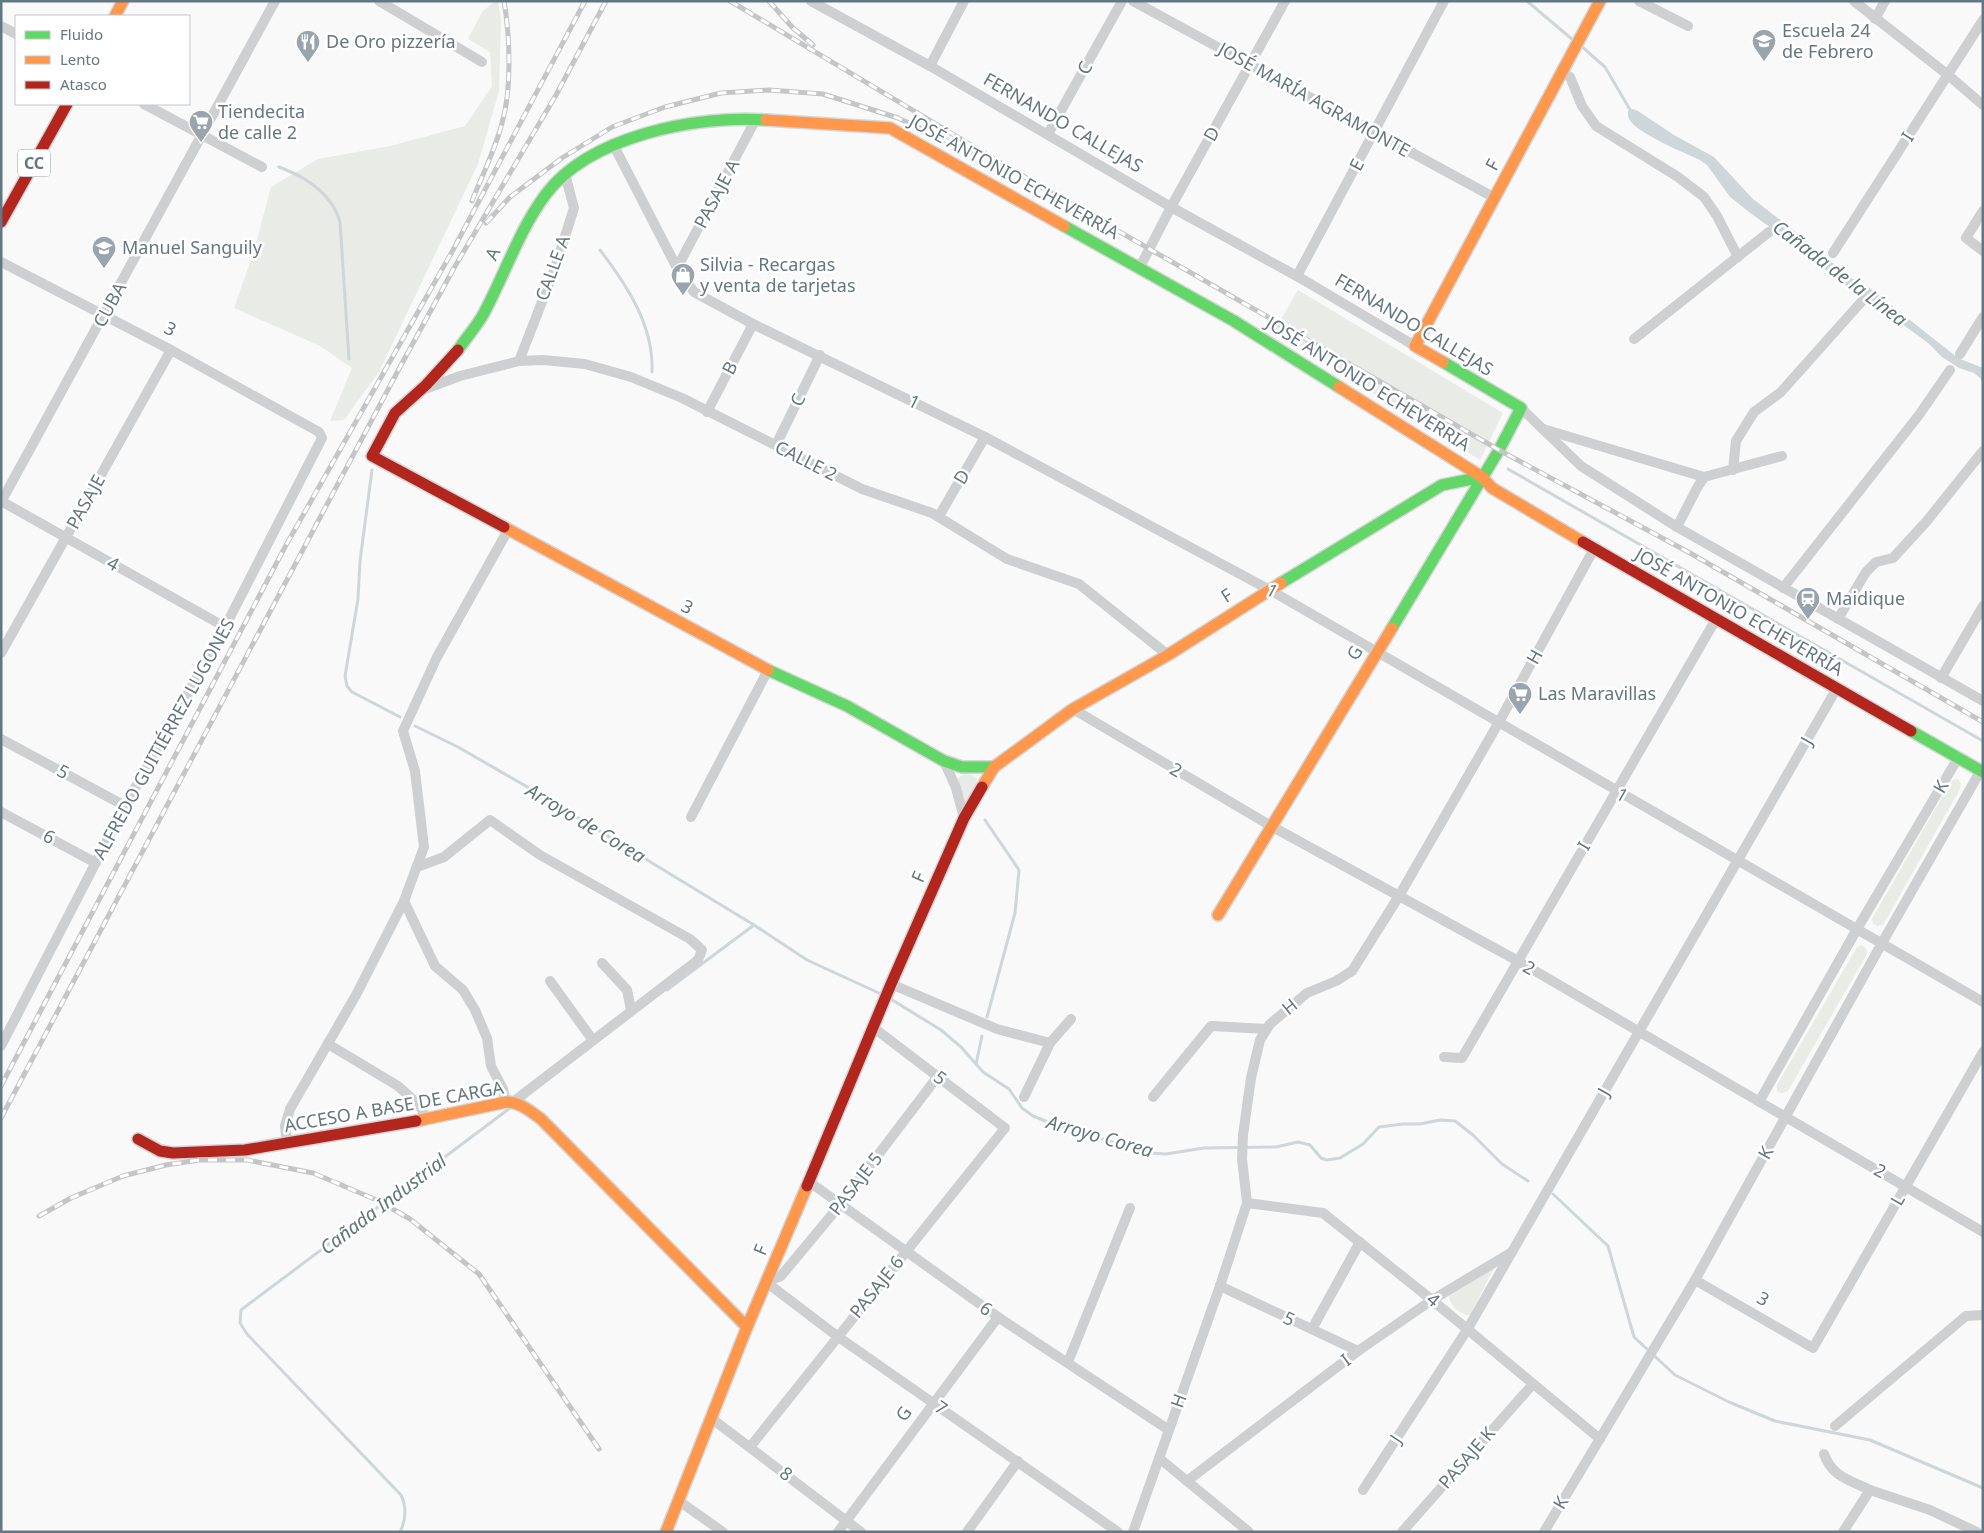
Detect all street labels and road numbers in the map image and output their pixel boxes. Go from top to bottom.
street label: JOSÉ MARÍA AGRAMONTE [1213,35,1415,162]
street label: C [1071,57,1097,78]
street label: FERNANDO CALLEJAS [979,67,1148,178]
street label: JOSÉ ANTONIO ECHEVERRÍA [904,107,1124,244]
street label: D [1197,122,1225,145]
street label: I [1895,127,1919,146]
road number: CC [18,150,50,177]
street label: PASAJE A [688,154,745,232]
street label: E [1343,154,1369,175]
street label: F [1479,155,1505,174]
street label: CALLE A [529,231,575,304]
street label: A [479,243,506,264]
street label: FERNANDO CALLEJAS [1331,267,1498,381]
street label: CUBA [87,277,131,331]
street label: JOSÉ ANTONIO ECHEVERRIA [1260,309,1476,456]
street label: 3 [160,315,181,341]
street label: B [716,357,742,378]
street label: 1 [905,388,924,414]
street label: C [784,389,810,410]
street label: CALLE 2 [771,434,842,486]
street label: D [947,465,975,488]
street label: PASAJE [60,470,110,533]
street label: JOSÉ ANTONIO ECHEVERRÍA [1629,541,1848,681]
street label: 4 [103,550,124,576]
street label: 1 [1262,577,1283,603]
street label: F [1216,583,1237,608]
street label: 3 [677,593,698,619]
street label: ALFREDO GUITIÉRREZ LUGONES [87,613,240,863]
street label: G [1340,641,1368,664]
street label: H [1520,645,1548,668]
street label: J [1794,732,1818,750]
street label: 2 [1166,756,1187,782]
street label: 5 [53,758,74,784]
street label: K [1927,775,1954,797]
street label: 1 [1612,781,1633,807]
street label: 6 [39,823,60,849]
street label: I [1571,837,1595,854]
street label: F [905,867,931,886]
street label: 2 [1519,954,1540,980]
street label: H [1277,993,1302,1020]
street label: 5 [929,1065,952,1090]
street label: ACCESO A BASE DE CARGA [282,1075,506,1137]
street label: J [1591,1083,1615,1101]
street label: K [1752,1141,1779,1163]
street label: PASAJE 5 [823,1147,887,1220]
street label: 2 [1870,1157,1891,1183]
street label: L [1884,1189,1910,1210]
street label: F [747,1241,773,1258]
street label: PASAJE 6 [844,1250,909,1323]
street label: 3 [1753,1285,1774,1311]
street label: 4 [1422,1287,1445,1312]
street label: 6 [975,1295,998,1321]
street label: 5 [1280,1305,1299,1331]
street label: I [1336,1348,1355,1371]
street label: H [1165,1390,1192,1411]
street label: 7 [930,1394,953,1420]
street label: G [890,1401,917,1426]
street label: PASAJE K [1433,1421,1500,1493]
street label: J [1383,1430,1407,1449]
street label: 8 [775,1461,798,1486]
street label: K [1547,1491,1574,1513]

